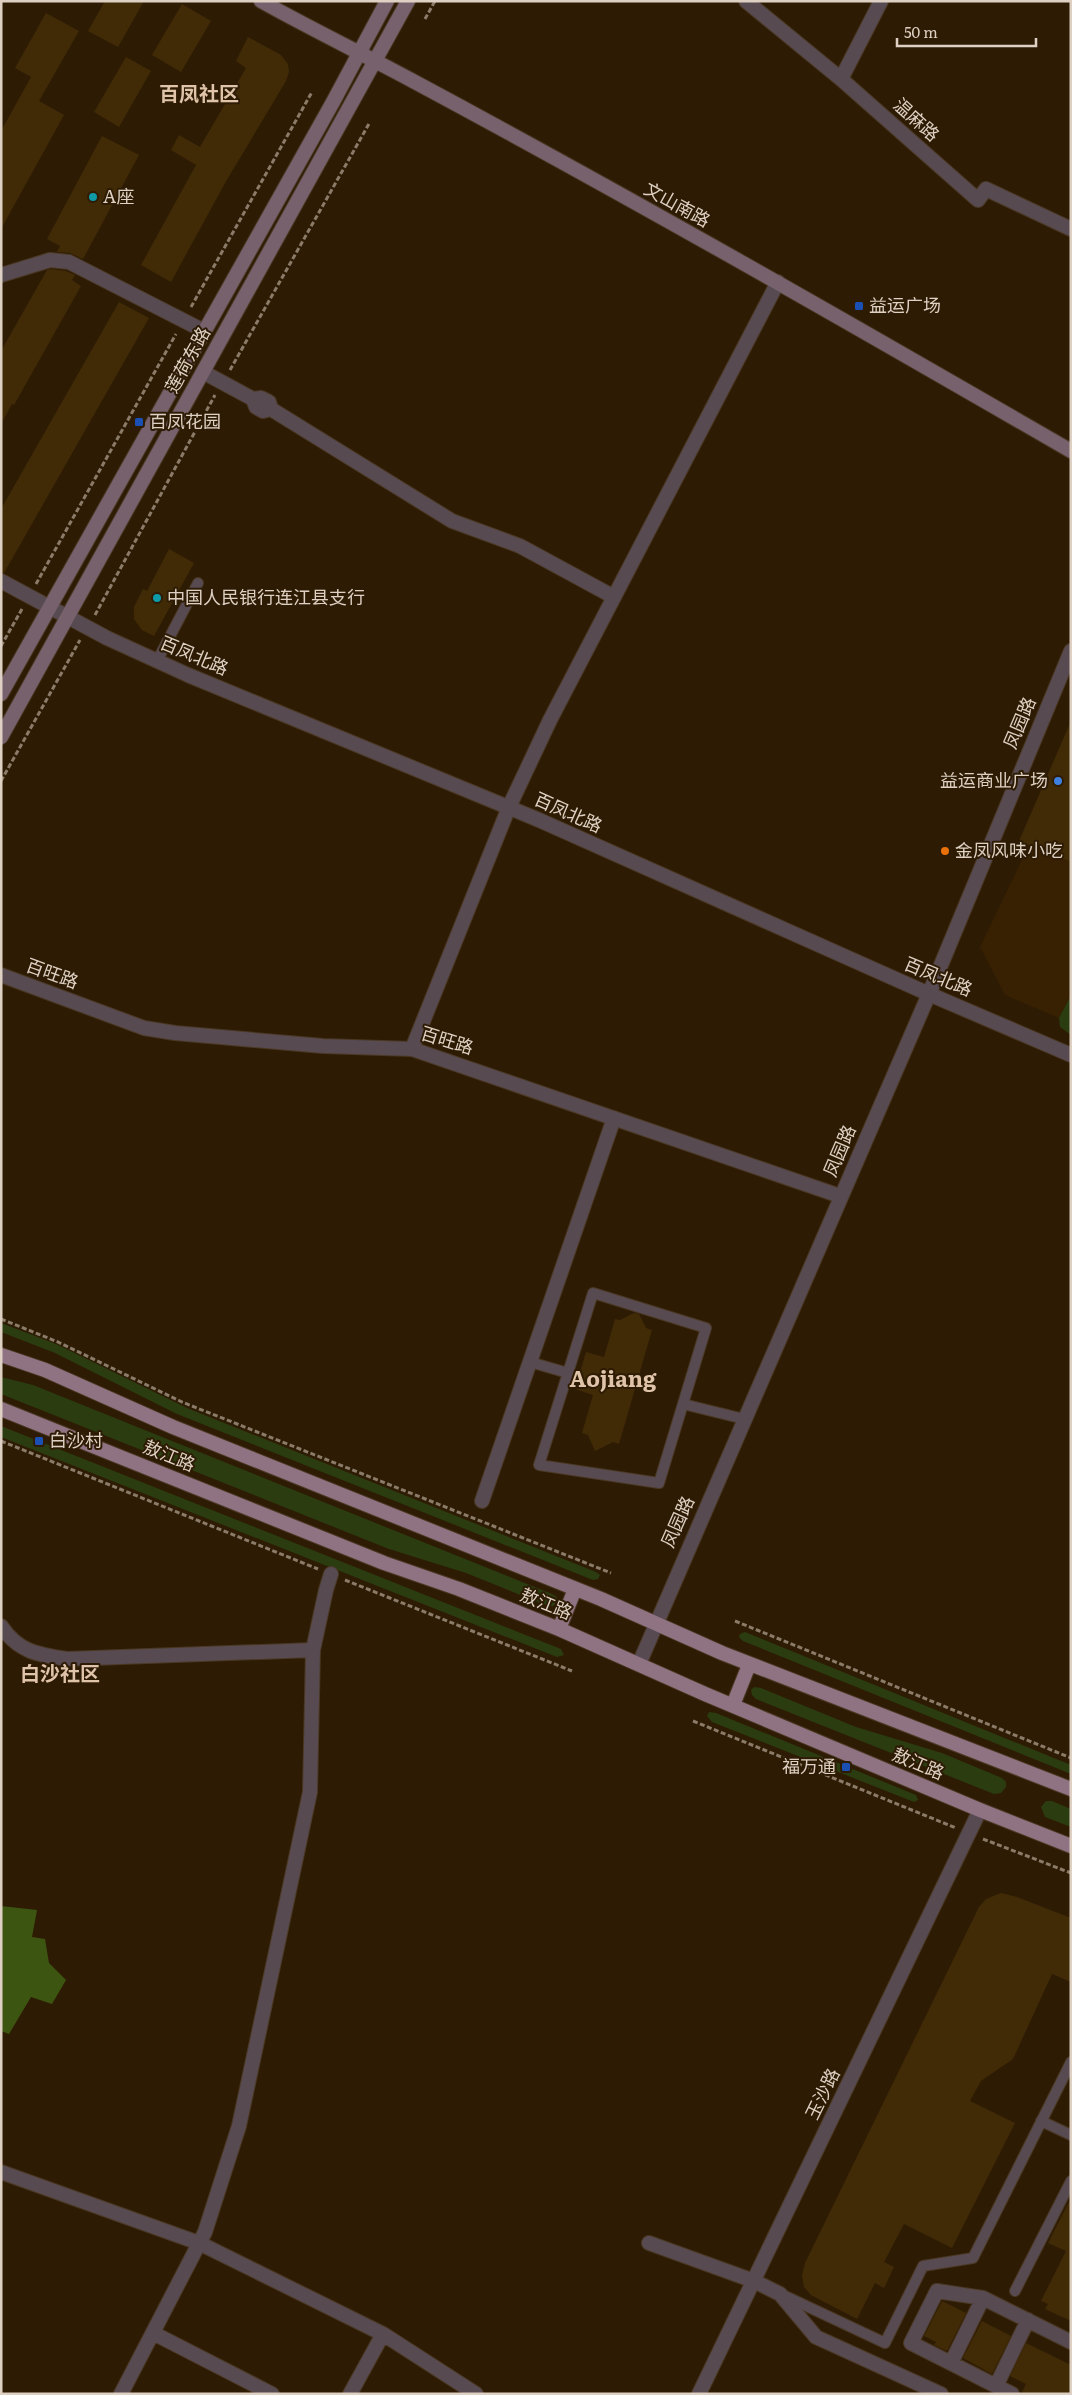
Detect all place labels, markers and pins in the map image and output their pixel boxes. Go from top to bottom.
place label: A座 [103,182,134,209]
marker: A座 [87,191,99,203]
place label: 益运广场 [869,291,941,318]
marker: 益运广场 [853,300,865,312]
place label: 百凤花园 [149,407,221,434]
marker: 百凤花园 [133,416,145,428]
place label: 中国人民银行连江县支行 [167,583,365,610]
marker: 中国人民银行连江县支行 [151,592,163,604]
place label: 益运商业广场 [940,766,1048,793]
marker: 益运商业广场 [1052,775,1064,787]
place label: 金凤风味小吃 [955,836,1063,863]
marker: 金凤风味小吃 [939,845,951,857]
place label: 白沙村 [49,1426,103,1453]
marker: 白沙村 [33,1435,45,1447]
place label: 福万通 [782,1752,836,1779]
marker: 福万通 [840,1761,852,1773]

